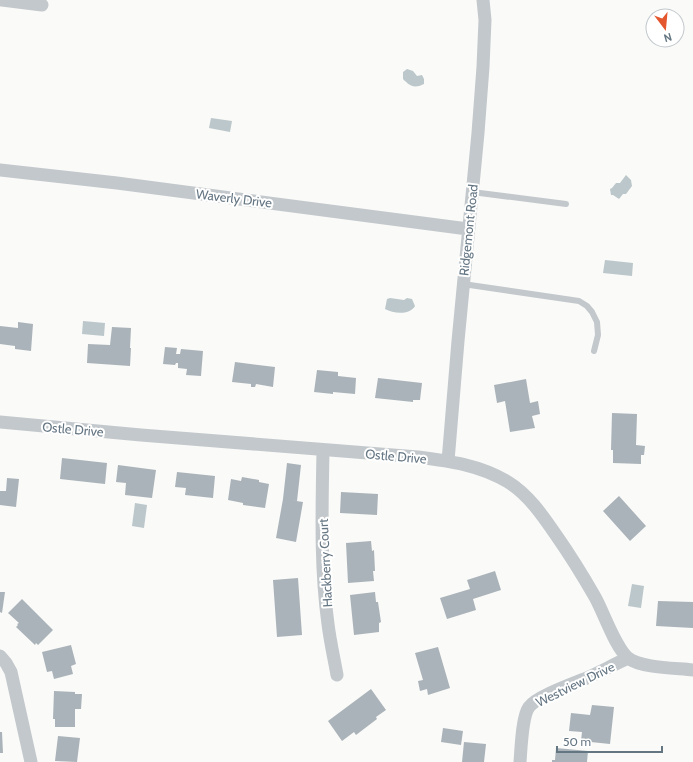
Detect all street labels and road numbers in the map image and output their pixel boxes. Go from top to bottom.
street label: Ridgemont Road [455,183,481,277]
street label: Waverly Drive [195,185,273,211]
street label: Ostle Drive [42,418,105,440]
street label: Ostle Drive [365,445,428,467]
street label: Hackberry Court [315,518,335,608]
street label: Westview Drive [533,658,617,710]

